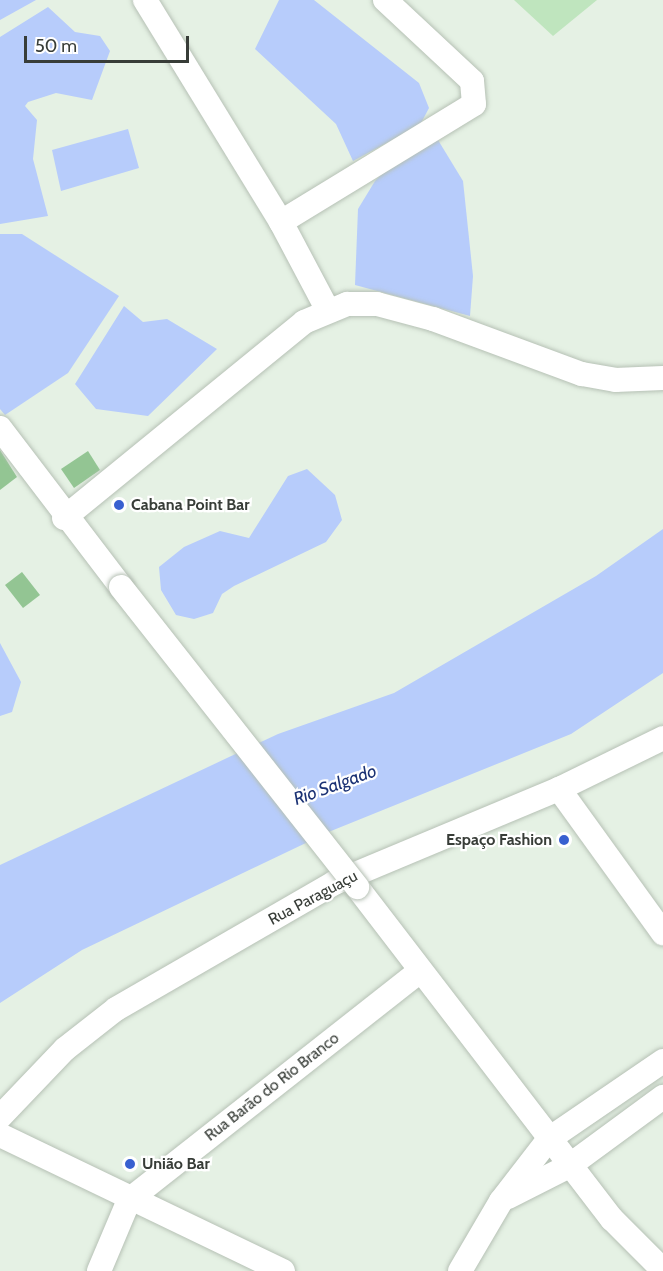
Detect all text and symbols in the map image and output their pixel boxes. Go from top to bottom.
scale bar [27,24,192,62]
text: 50 m [35,35,77,57]
place label: Cabana Point Bar [131,495,250,515]
marker: Cabana Point Bar [112,498,126,512]
water label: Rio Salgado [291,760,379,810]
place label: Espaço Fashion [446,830,552,850]
marker: Espaço Fashion [557,833,571,847]
street label: Rua Paraguaçu [265,867,361,929]
street label: Rua Barão do Rio Branco [201,1029,343,1145]
place label: União Bar [142,1154,210,1174]
marker: União Bar [123,1157,137,1171]

